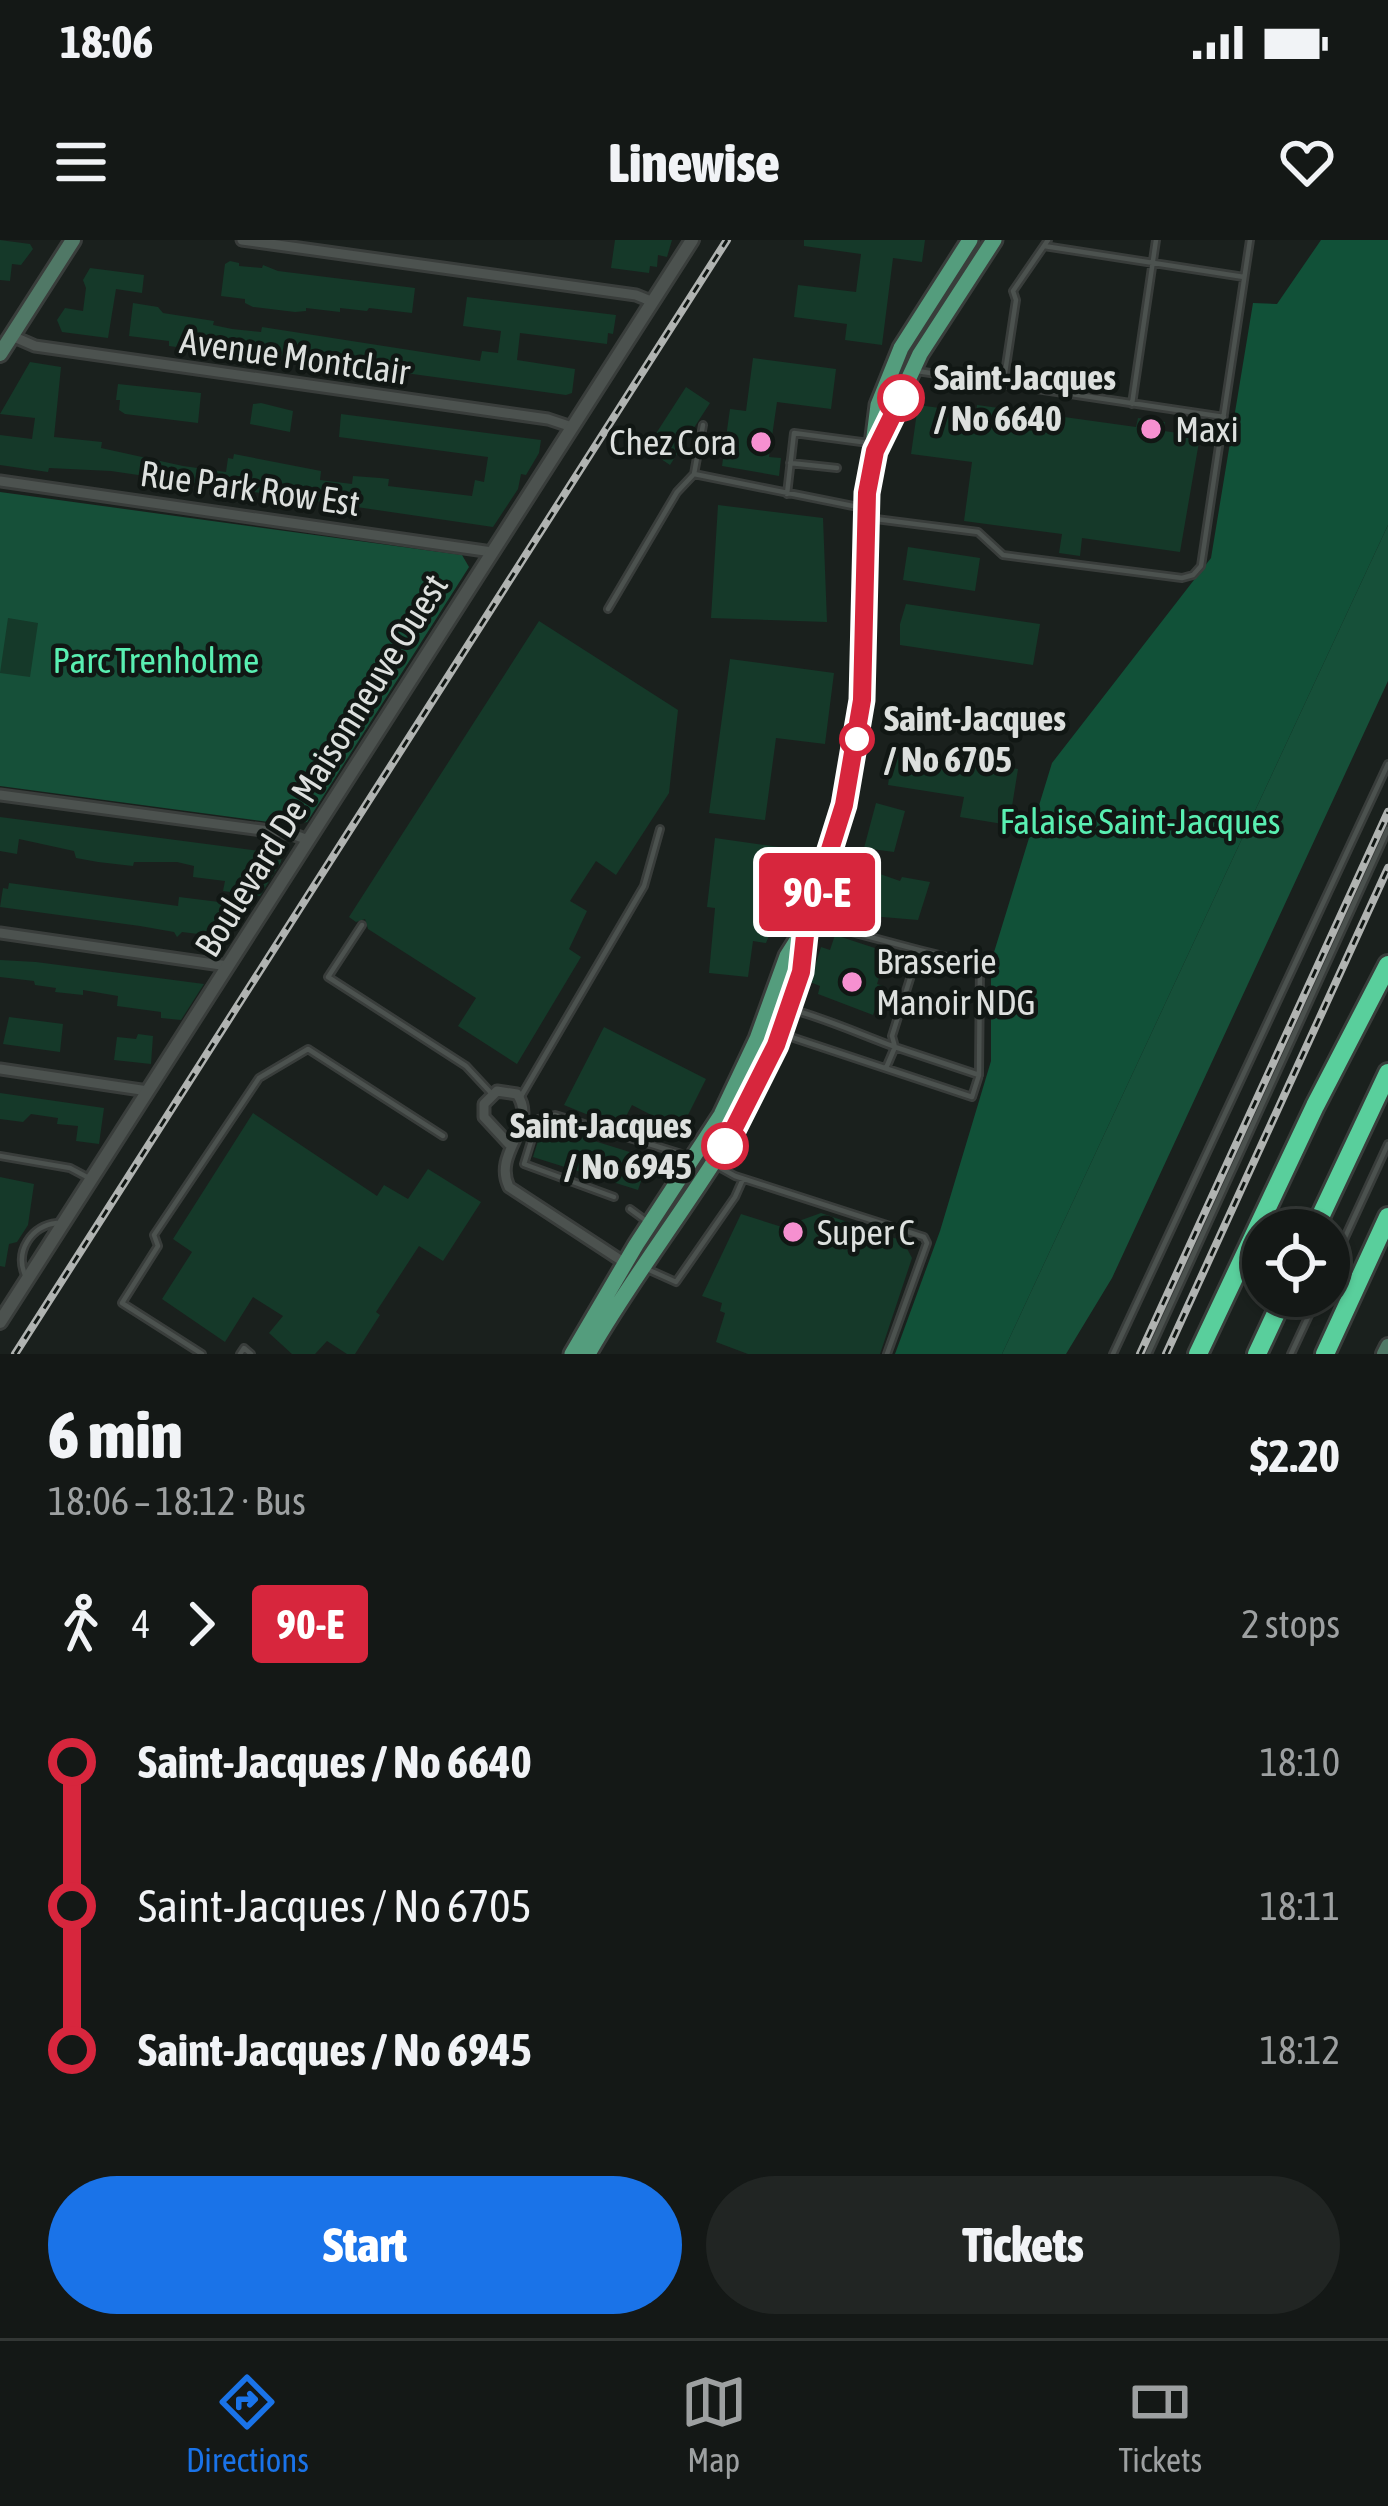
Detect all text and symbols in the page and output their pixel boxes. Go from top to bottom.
text: 18:06 [60,16,154,68]
icon: menu [48,129,114,195]
icon: heart [1274,129,1340,195]
text: Linewise [608,132,780,193]
street label: Avenue Montclair [177,319,414,393]
place label: Saint-Jacques / No 6640 [934,356,1116,439]
marker: Saint-Jacques / No 6640 [879,376,923,420]
place label: Maxi [1175,408,1239,450]
marker: Maxi [1138,416,1164,442]
place label: Chez Cora [609,421,737,463]
marker: Chez Cora [748,429,774,455]
street label: Rue Park Row Est [138,452,362,524]
street label: Boulevard De Maisonneuve Ouest [186,566,456,964]
park label: Parc Trenholme [53,639,259,681]
place label: Saint-Jacques / No 6705 [884,697,1066,780]
marker: Saint-Jacques / No 6705 [841,723,873,755]
park label: Falaise Saint-Jacques [999,800,1281,842]
line badge: 90-E [733,853,901,931]
text: 90-E [783,868,851,916]
place label: Brasserie Manoir NDG [876,940,1036,1023]
marker: Brasserie Manoir NDG [839,969,865,995]
place label: Saint-Jacques / No 6945 [510,1104,692,1187]
marker: Saint-Jacques / No 6945 [703,1124,747,1168]
map controls [1242,1209,1350,1317]
button: locate [1242,1209,1350,1317]
place label: Super C [817,1211,915,1253]
marker: Super C [780,1219,806,1245]
text: 6 min [48,1396,183,1472]
text: $2.20 [1250,1430,1340,1482]
text: 18:06 – 18:12 · Bus [48,1479,306,1523]
icon: walk [48,1591,114,1657]
icon: forward [168,1591,234,1657]
text: 90-E [276,1600,344,1648]
text: 4 [132,1602,150,1646]
text: 2 stops [1241,1602,1340,1646]
text: Saint-Jacques / No 6640 [138,1736,532,1788]
text: 18:10 [1260,1740,1340,1784]
text: Saint-Jacques / No 6705 [138,1880,532,1932]
text: 18:11 [1260,1884,1340,1928]
text: Saint-Jacques / No 6945 [138,2024,532,2076]
text: 18:12 [1260,2028,1340,2072]
button: Start [48,2176,682,2314]
button: Tickets [706,2176,1340,2314]
tab: Directions [186,2369,309,2479]
tab: Map [681,2369,747,2479]
tab: Tickets [1118,2369,1202,2479]

